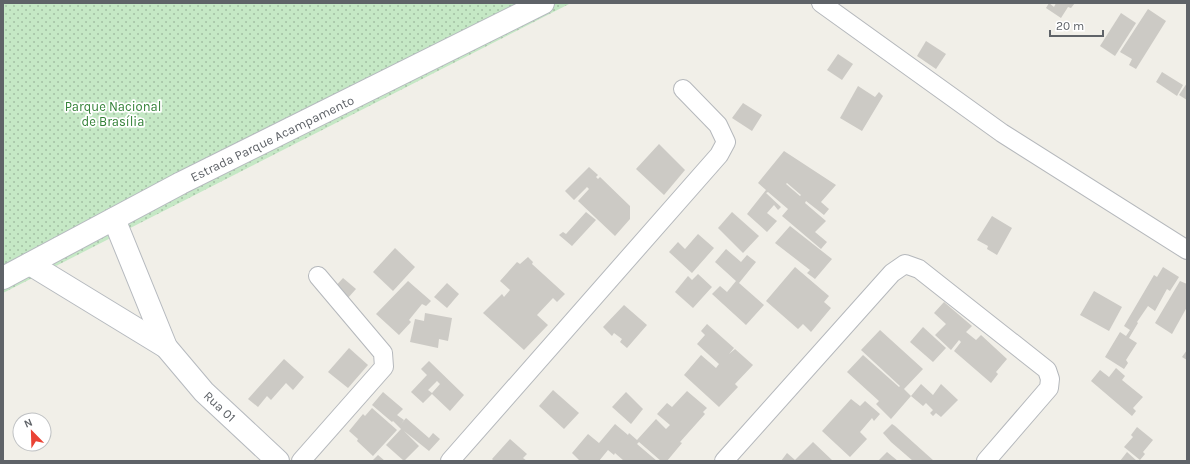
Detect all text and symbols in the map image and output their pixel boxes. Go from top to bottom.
scale bar [1050,12,1103,38]
text: 20 m [1056,19,1084,33]
street label: Estrada Parque Acampamento [188,92,357,186]
park label: Parque Nacional de Brasília [65,99,161,129]
street label: Rua 01 [201,388,239,425]
north arrow [12,412,52,452]
text: N [22,416,34,431]

